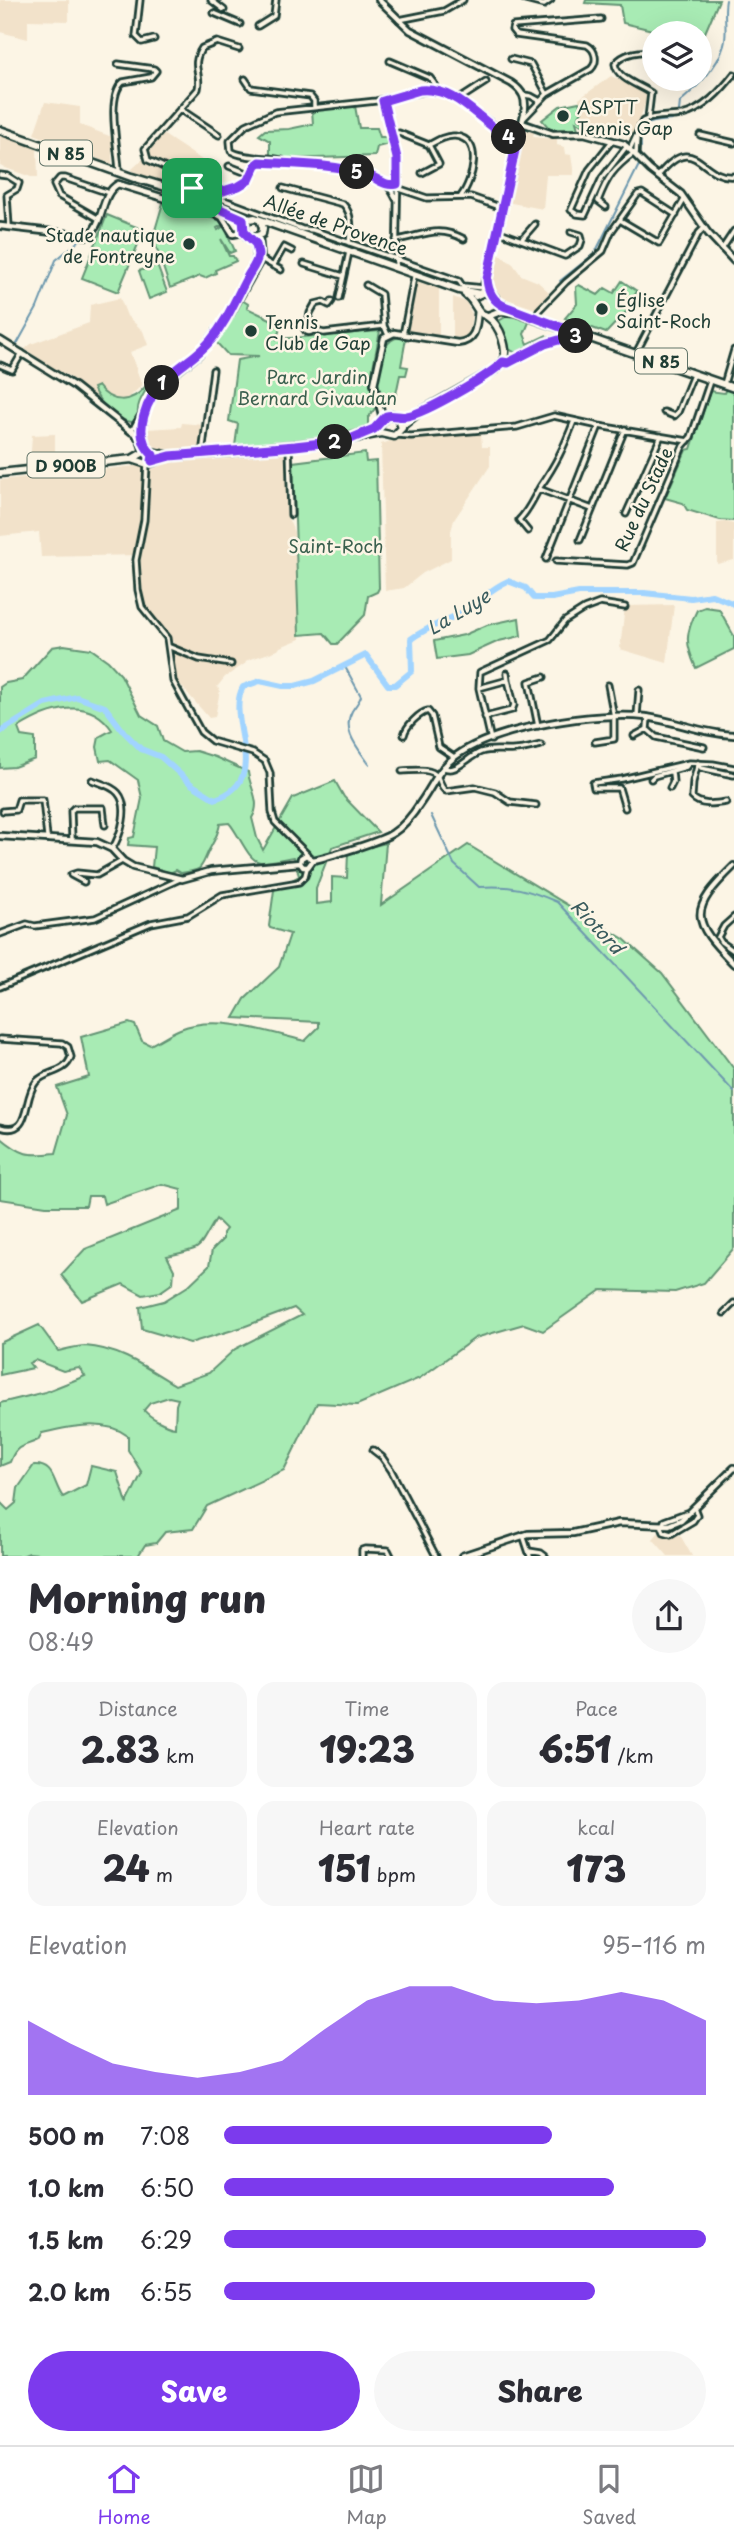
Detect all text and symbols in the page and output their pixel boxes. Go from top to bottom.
map controls [642,21,712,91]
button: layers [642,21,712,91]
place label: ASPTT Tennis Gap [577,93,673,141]
marker: ASPTT Tennis Gap [555,108,571,124]
pin: 4 [491,120,526,154]
text: 4 [502,122,515,150]
road number: N 85 [40,140,92,166]
pin: 5 [340,154,374,190]
text: 5 [350,157,363,185]
pin [162,158,222,218]
icon: arrive [173,169,211,207]
street label: Allée de Provence [260,187,412,261]
place label: Stade nautique de Fontreyne [45,221,175,269]
marker: Stade nautique de Fontreyne [181,236,197,252]
place label: Église Saint-Roch [616,286,711,334]
marker: Église Saint-Roch [594,301,610,317]
place label: Tennis Club de Gap [265,308,371,356]
pin: 3 [558,318,594,354]
text: 3 [569,321,582,349]
marker: Tennis Club de Gap [243,323,259,339]
road number: N 85 [635,348,687,374]
park label: Parc Jardin Bernard Givaudan [237,363,397,411]
pin: 1 [144,366,180,400]
text: 1 [157,368,166,396]
pin: 2 [318,424,352,460]
text: 2 [328,427,341,455]
street label: Rue du Stade [607,443,679,555]
road number: D 900B [28,452,104,478]
park label: Saint-Roch [288,532,384,559]
water label: La Luye [421,581,496,641]
water label: Riotord [565,892,633,962]
text: Morning run [28,1569,266,1626]
button: share [632,1579,706,1653]
text: 08:49 [28,1624,94,1659]
text: Distance [98,1694,178,1722]
text: Time [345,1694,389,1722]
text: Pace [575,1694,618,1722]
text: 2.83 [81,1722,160,1775]
text: 19:23 [319,1722,415,1775]
text: 6:51 [539,1722,611,1775]
text: km [160,1741,195,1769]
text: /km [611,1741,654,1769]
text: Elevation [97,1813,179,1841]
text: Heart rate [319,1813,415,1841]
text: kcal [577,1813,615,1841]
text: 24 [102,1841,150,1894]
text: 151 [318,1841,371,1894]
text: 173 [566,1841,626,1894]
text: m [150,1860,173,1888]
text: bpm [371,1860,416,1888]
text: Elevation [28,1927,127,1962]
text: 95–116 m [602,1927,706,1962]
text: 500 m [28,2118,105,2153]
text: 7:08 [140,2118,191,2153]
text: 1.0 km [28,2170,105,2205]
text: 6:50 [140,2170,194,2205]
text: 1.5 km [28,2222,104,2257]
text: 6:29 [140,2222,192,2257]
text: 2.0 km [28,2274,110,2309]
text: 6:55 [140,2274,192,2309]
button: Save [28,2351,360,2431]
button: Share [374,2351,706,2431]
tab: Home [98,2460,151,2530]
tab: Map [346,2460,387,2530]
tab: Saved [582,2460,636,2530]

